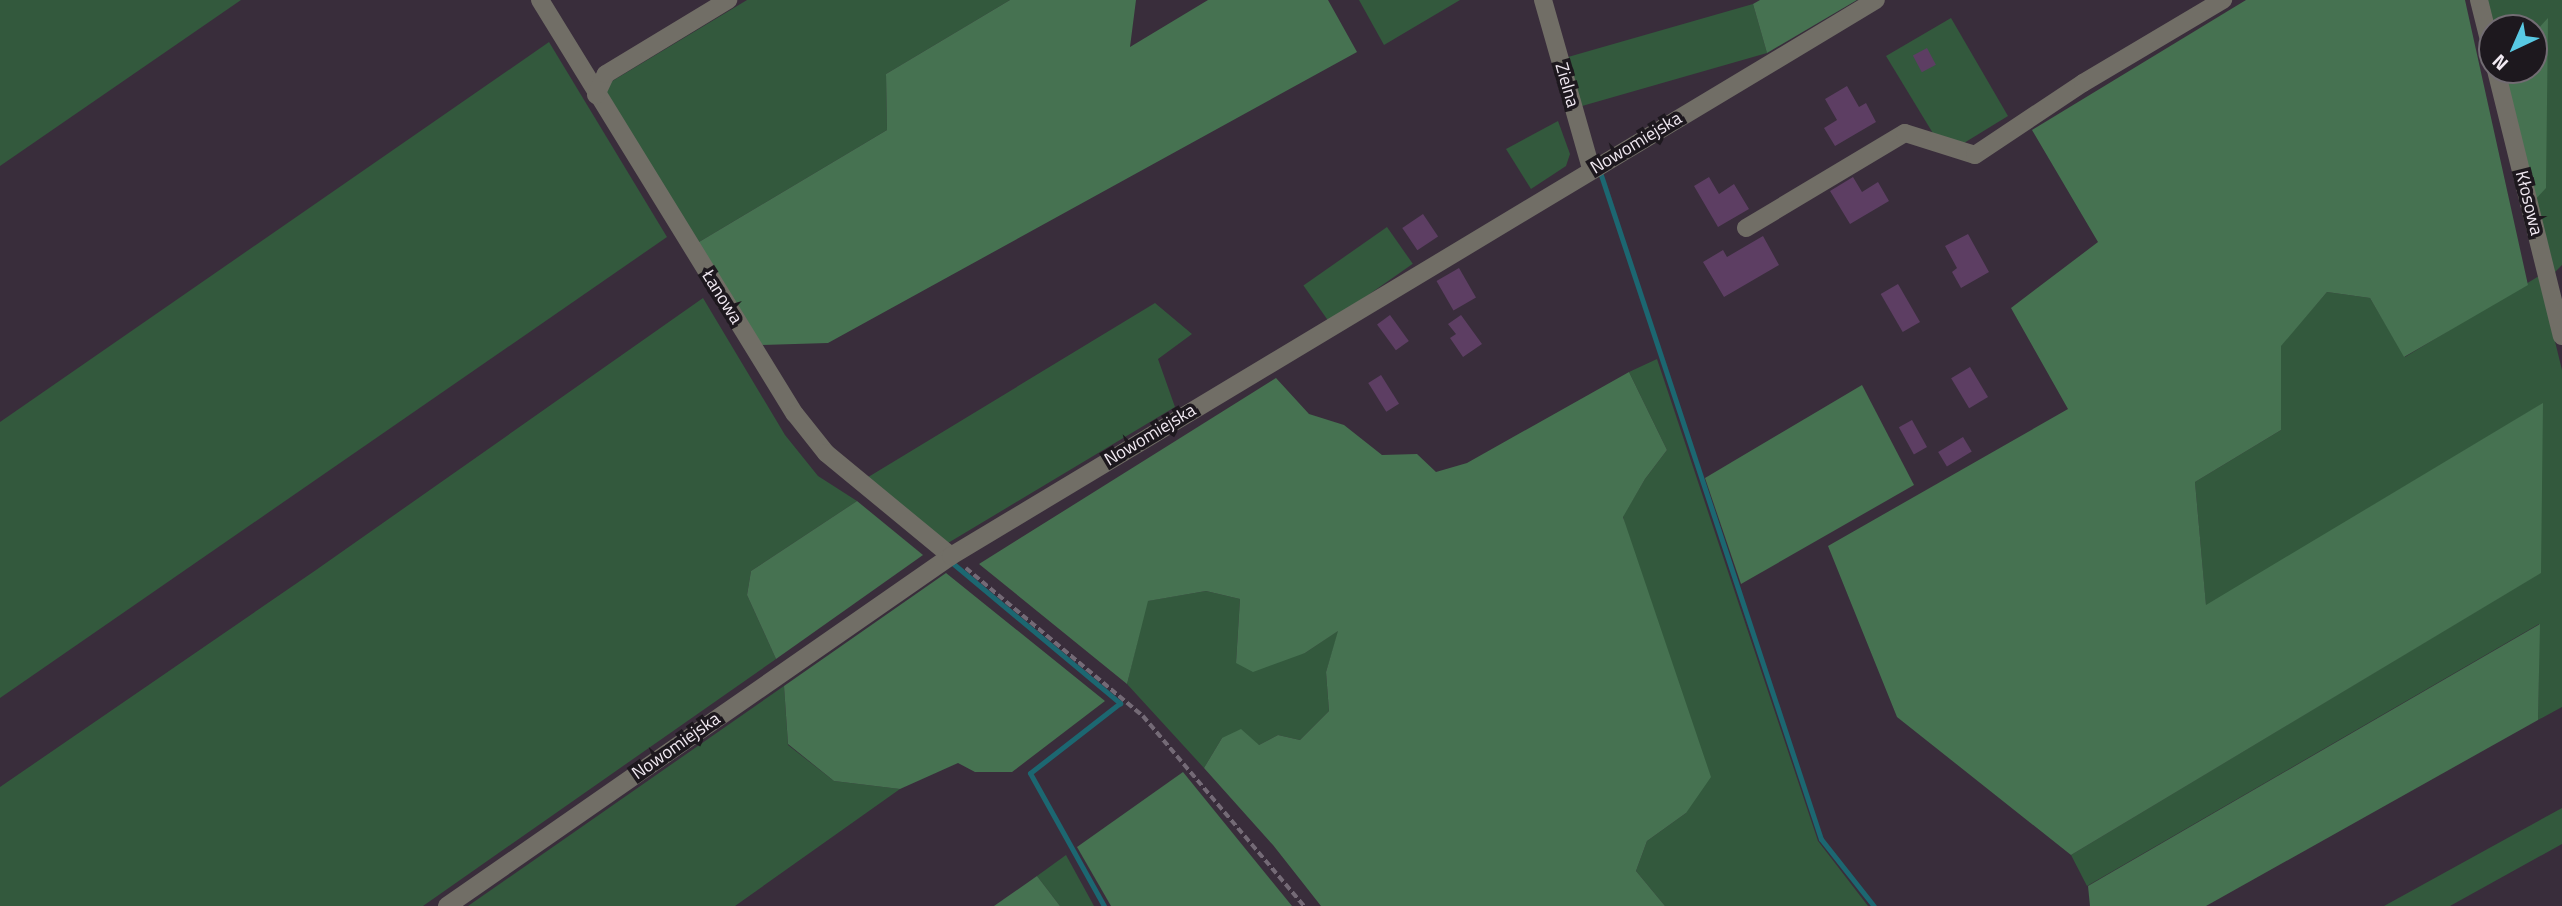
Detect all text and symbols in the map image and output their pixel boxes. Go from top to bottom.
north arrow [2478,14,2548,84]
text: N [2485,48,2514,78]
street label: Zielna [1550,60,1584,110]
street label: Nowomiejska [1586,107,1686,179]
street label: Kłosowa [2511,168,2547,238]
street label: Łanowa [697,266,747,328]
street label: Nowomiejska [1100,399,1200,471]
street label: Nowomiejska [628,708,724,784]

